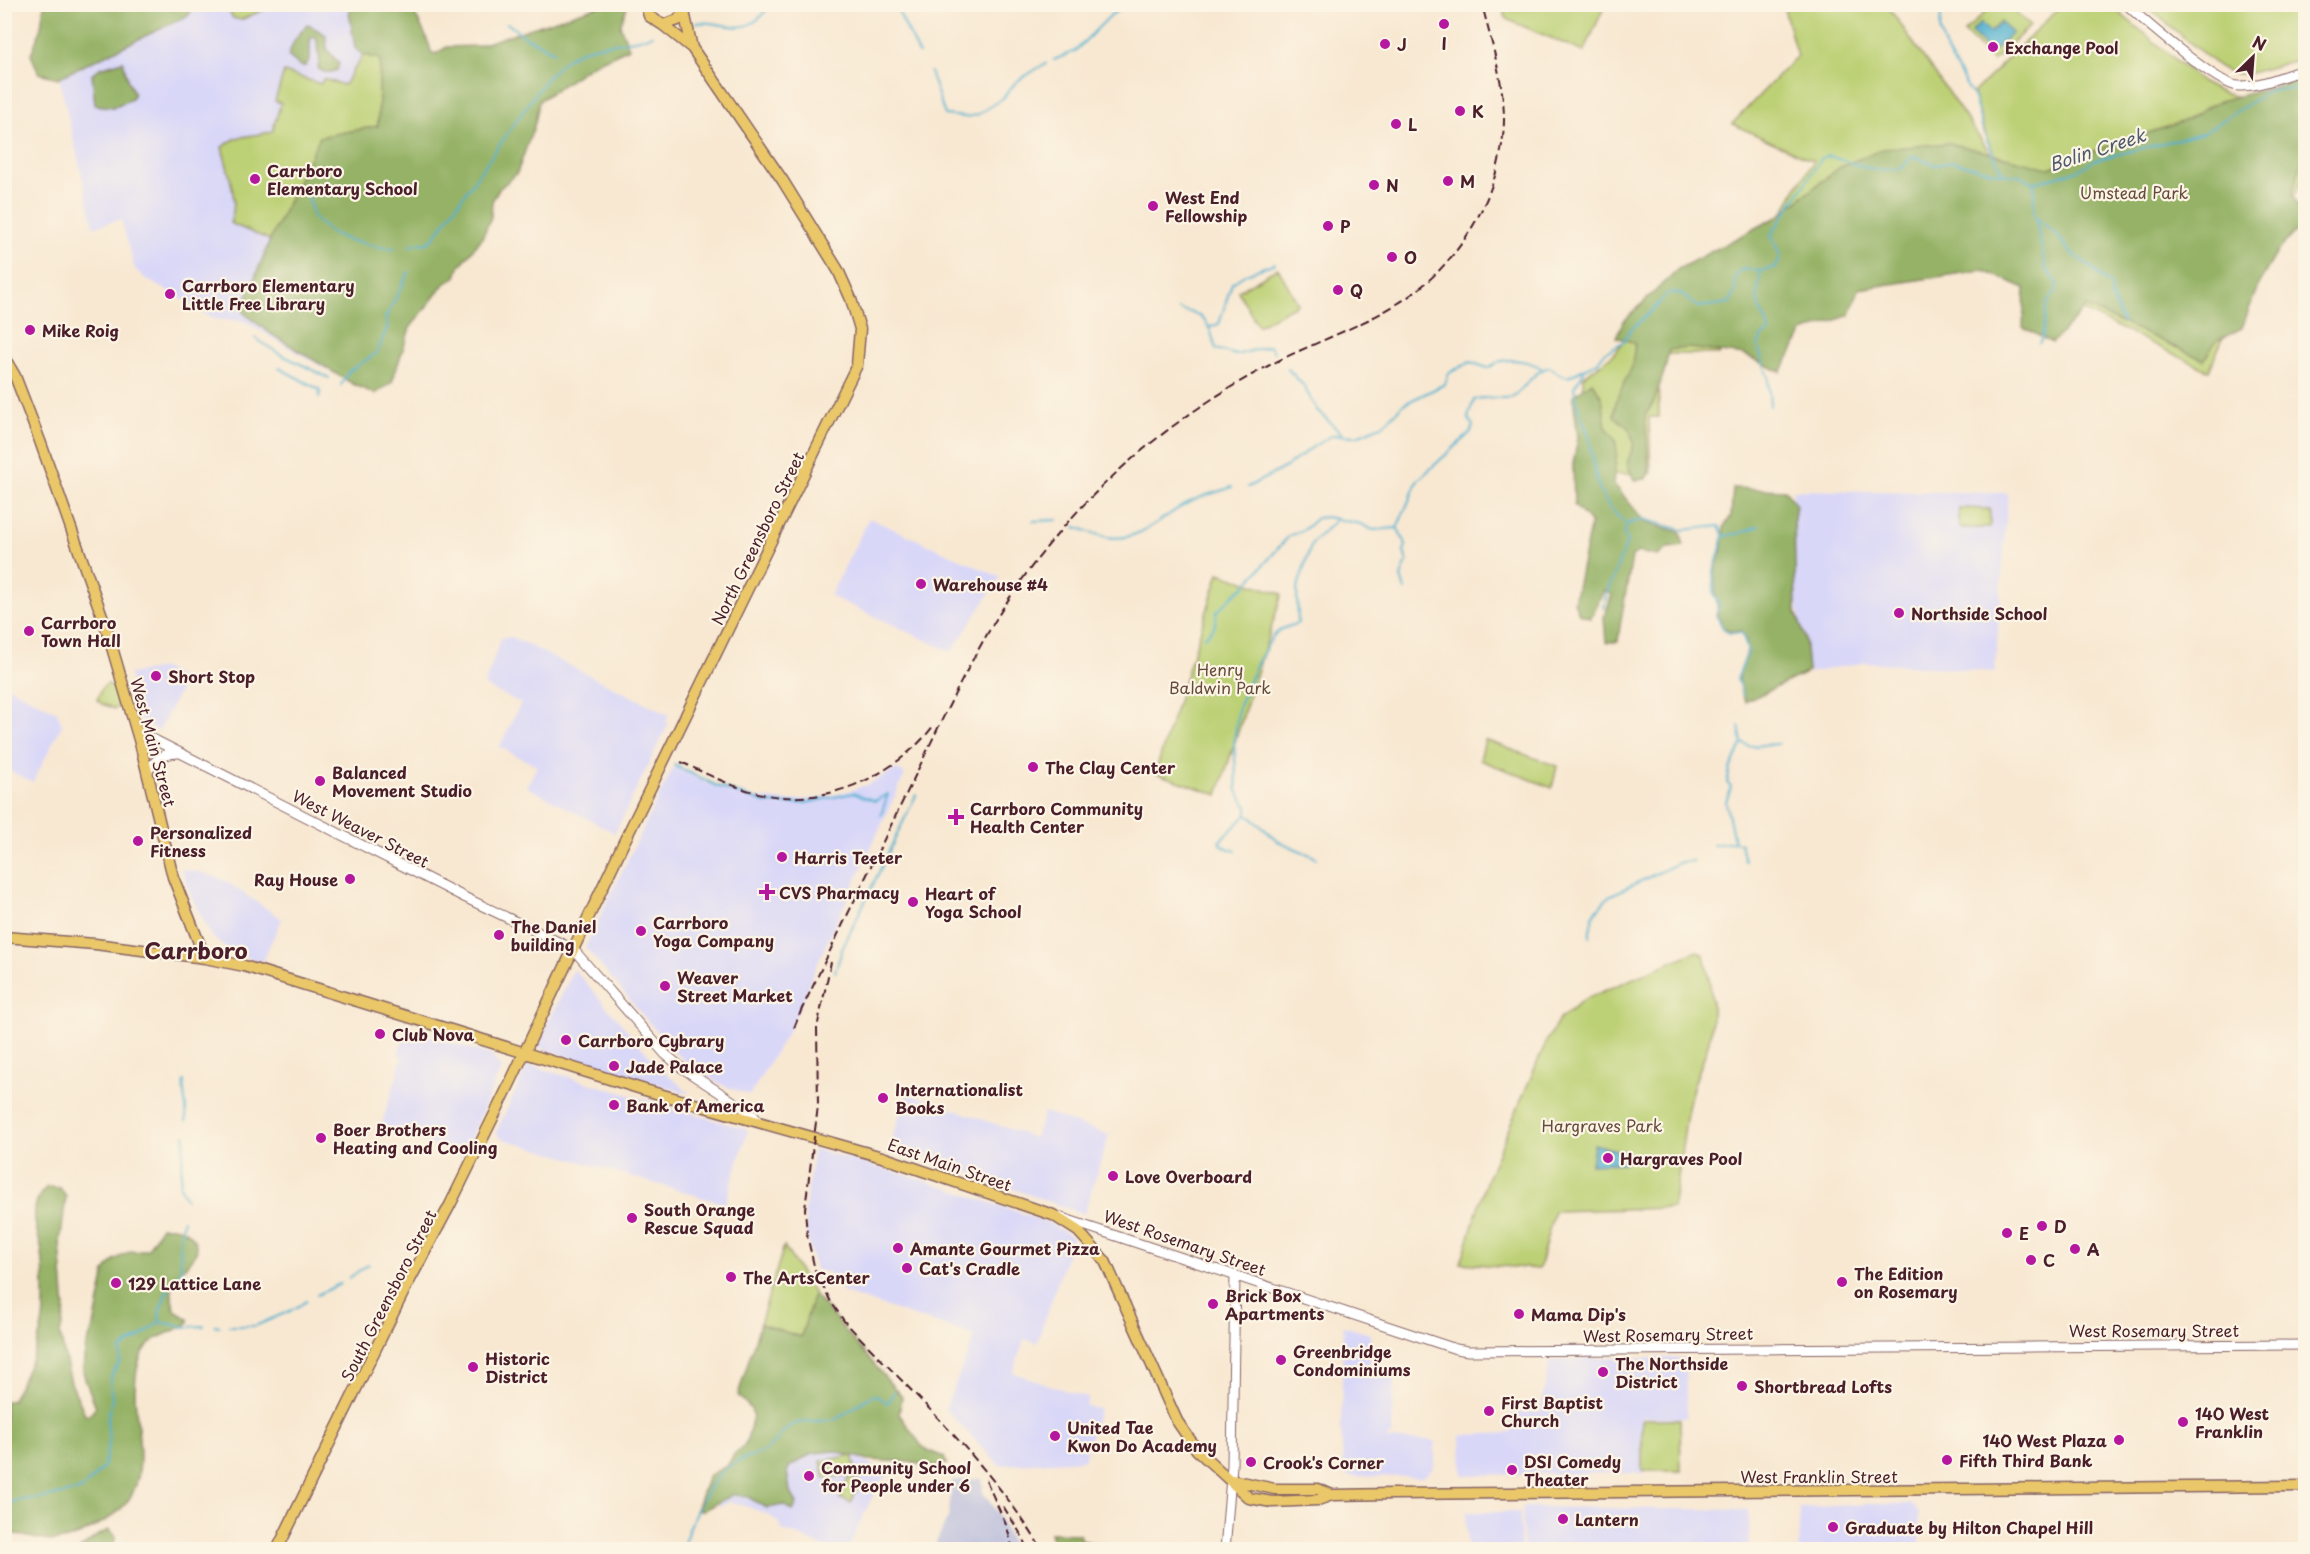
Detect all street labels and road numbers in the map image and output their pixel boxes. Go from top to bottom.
street label: North Greensboro Street [705,447,810,629]
street label: West Main Street [125,675,183,810]
street label: West Weaver Street [288,783,434,873]
street label: East Main Street [885,1132,1016,1197]
street label: West Rosemary Street [1101,1203,1270,1281]
street label: South Greensboro Street [334,1205,442,1385]
street label: West Rosemary Street [2069,1318,2240,1342]
street label: West Rosemary Street [1583,1321,1754,1347]
street label: West Franklin Street [1740,1464,1898,1488]

